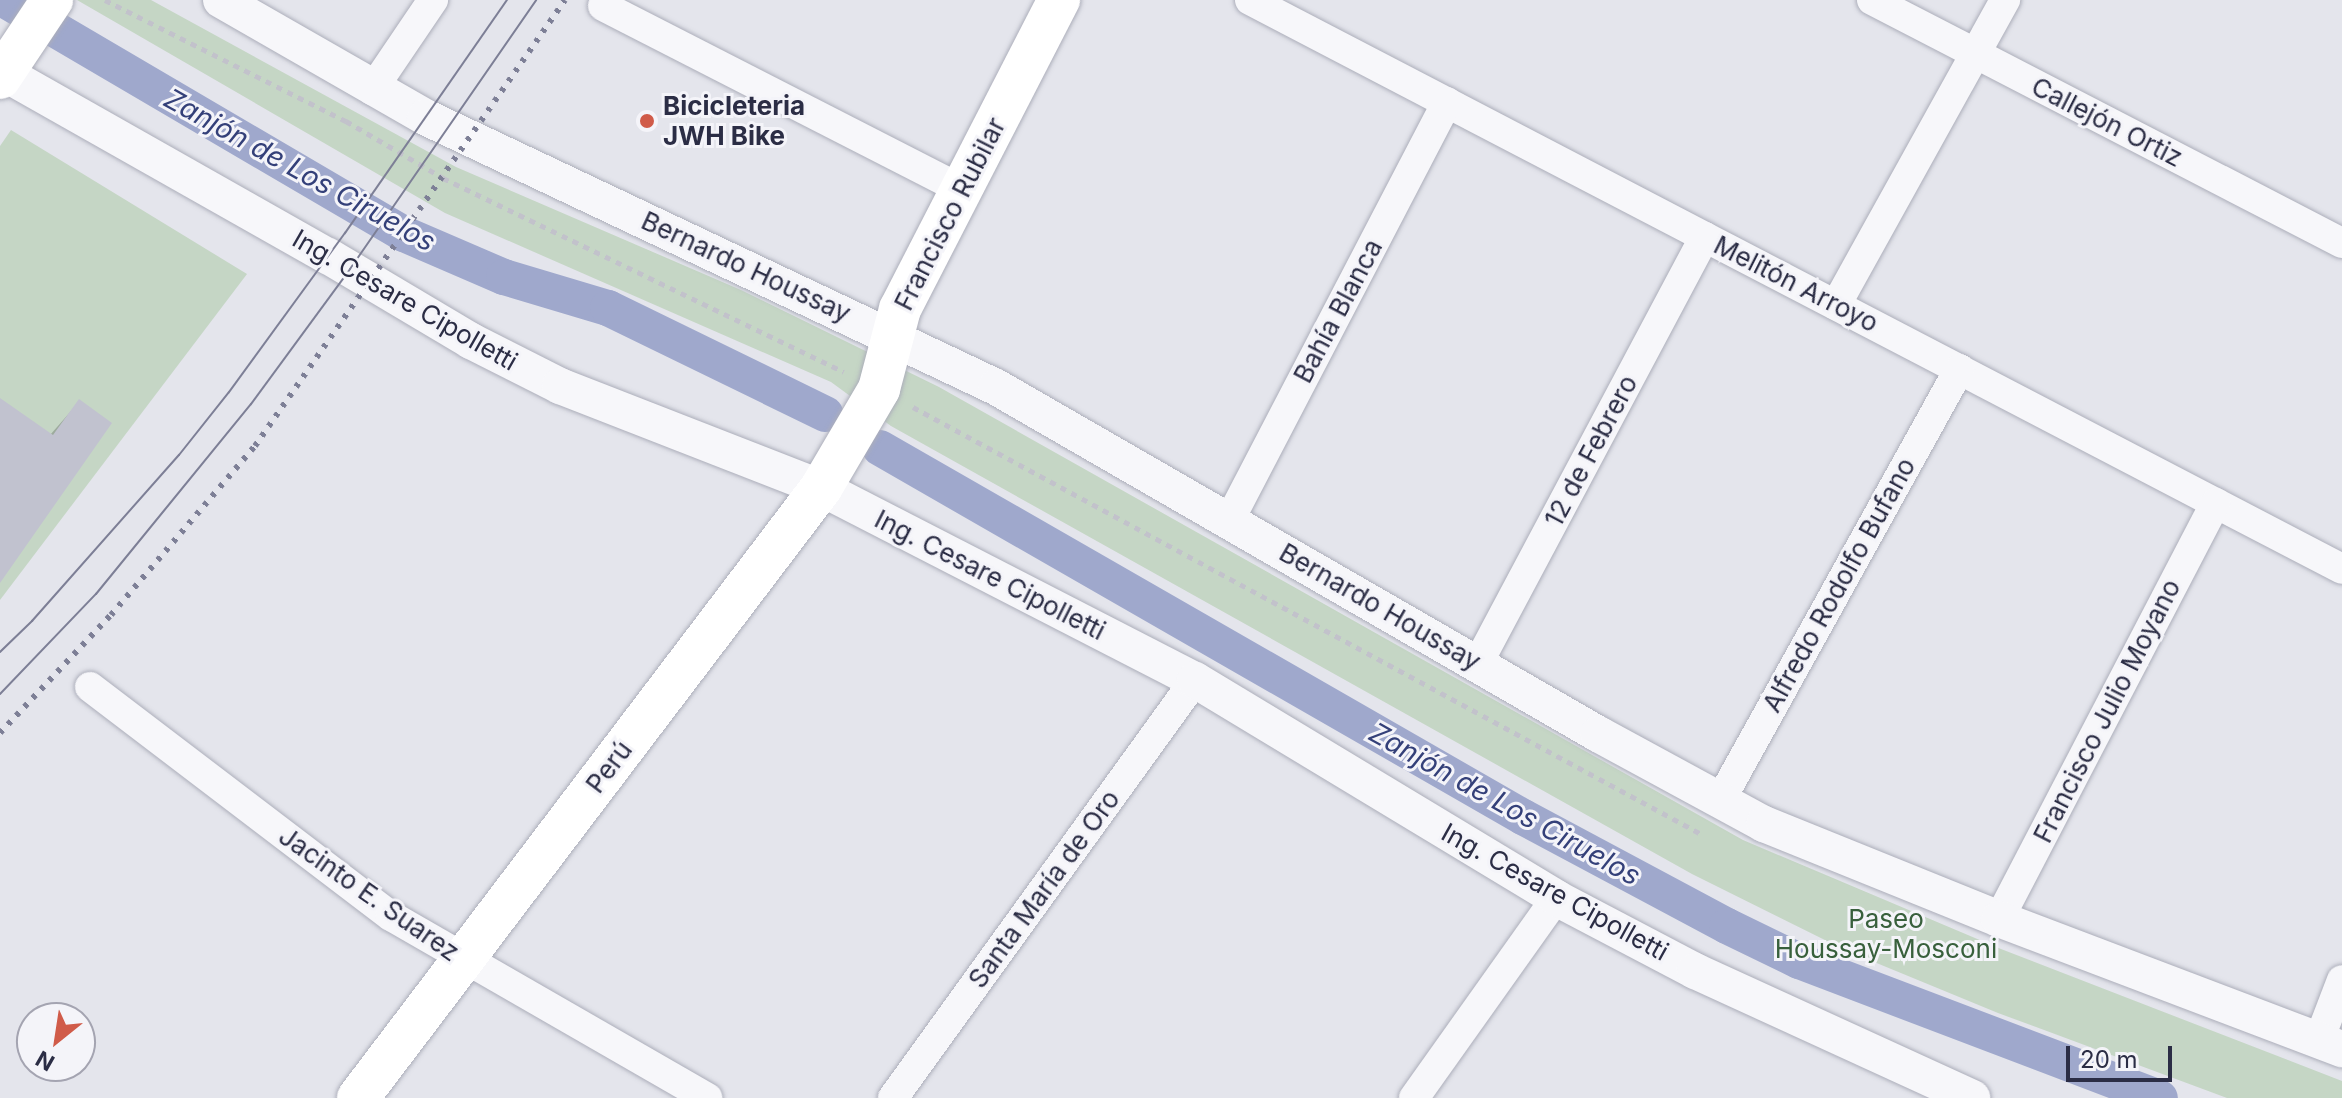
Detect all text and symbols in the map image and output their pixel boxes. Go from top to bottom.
street label: Callejón Ortiz [2026,71,2188,173]
water label: Zanjón de Los Ciruelos [159,81,441,259]
place label: Bicicleteria JWH Bike [663,90,805,152]
marker: Bicicleteria JWH Bike [638,112,656,130]
street label: Francisco Rubilar [888,112,1012,316]
street label: Bernardo Houssay [637,205,855,329]
street label: Ing. Cesare Cipolletti [287,223,523,377]
street label: Melitón Arroyo [1709,229,1883,339]
street label: Bahía Blanca [1287,234,1389,388]
street label: 12 de Febrero [1538,370,1644,532]
street label: Alfredo Rodolfo Bufano [1756,452,1922,718]
street label: Ing. Cesare Cipolletti [869,503,1111,647]
street label: Bernardo Houssay [1274,537,1486,677]
street label: Francisco Julio Moyano [2027,574,2187,848]
water label: Zanjón de Los Ciruelos [1364,715,1646,893]
street label: Perú [579,735,639,799]
street label: Santa María de Oro [962,784,1126,994]
street label: Ing. Cesare Cipolletti [1436,817,1674,967]
street label: Jacinto E. Suarez [273,820,465,968]
park label: Paseo Houssay-Mosconi [1775,903,1997,964]
north arrow [16,1002,96,1082]
scale bar [2070,1030,2176,1080]
text: 20 m [2080,1045,2138,1074]
text: N [31,1046,59,1077]

